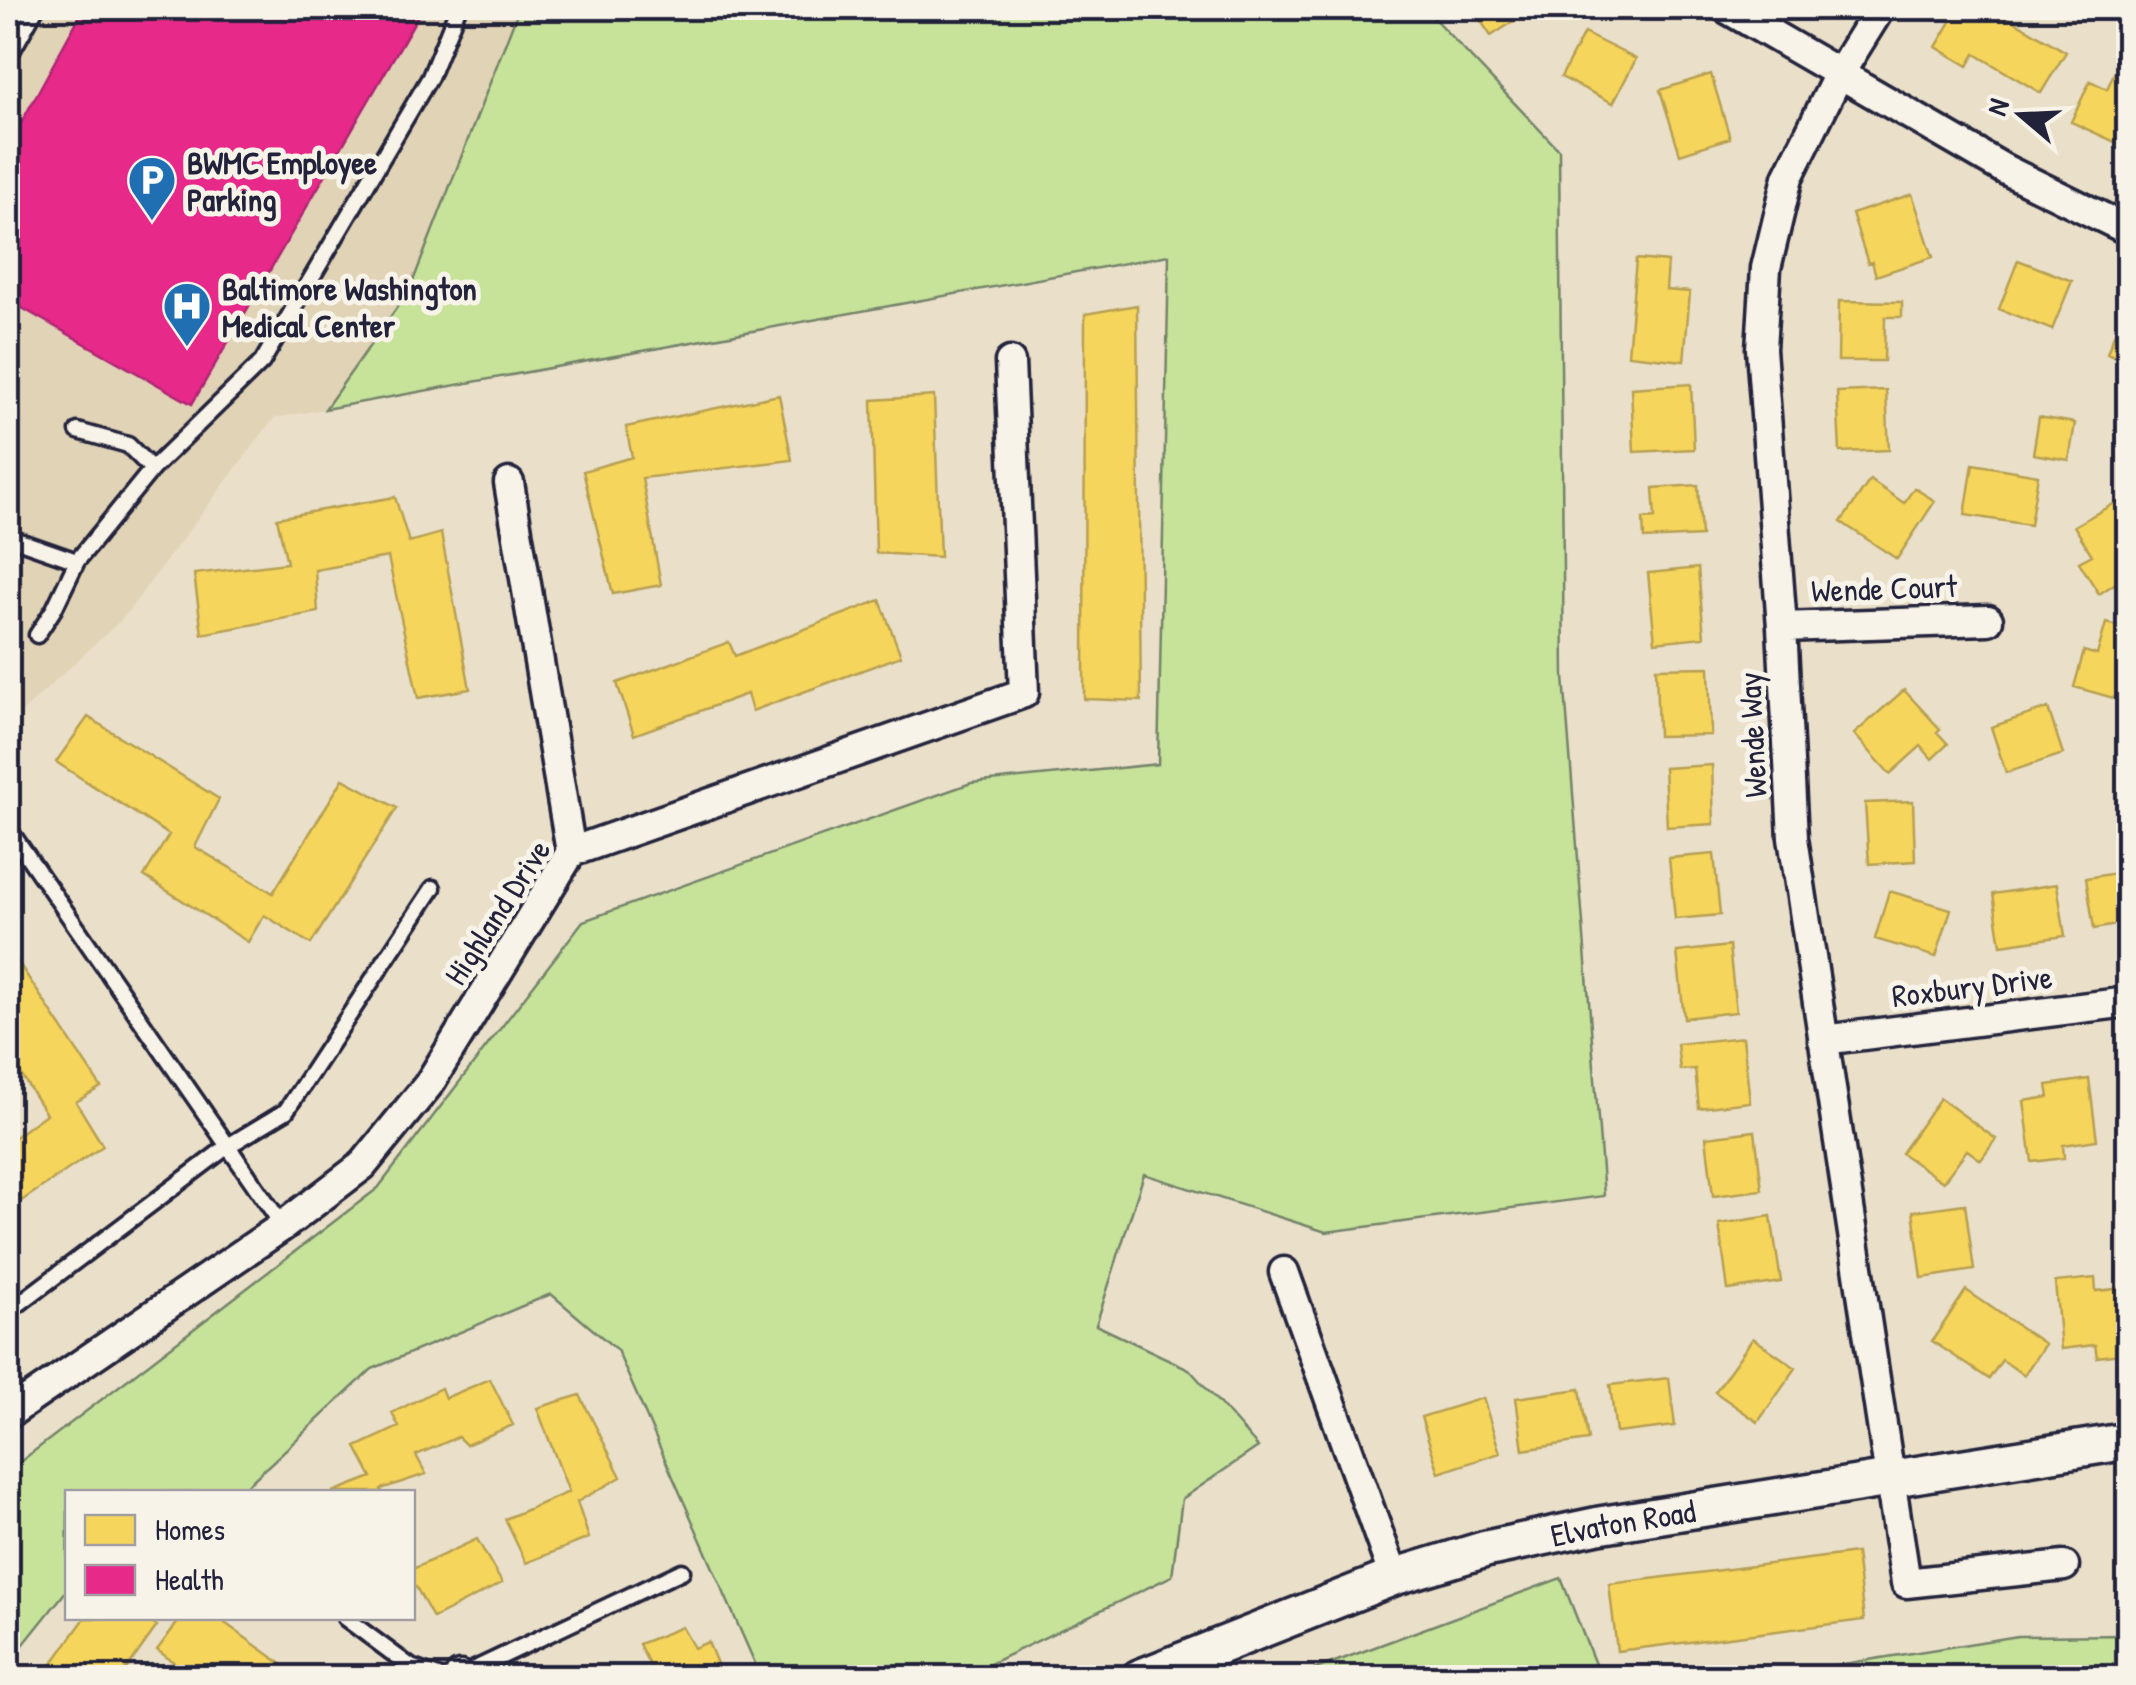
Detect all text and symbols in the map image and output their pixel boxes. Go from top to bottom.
north arrow [1971,65,2071,165]
text: N [1977,94,2018,120]
place label: BWMC Employee Parking [187,141,377,222]
parking icon: BWMC Employee Parking [126,154,178,222]
place label: Baltimore Washington Medical Center [222,267,477,347]
hospital icon: Baltimore Washington Medical Center [161,280,213,348]
street label: Wende Court [1810,564,1959,612]
street label: Wende Way [1727,671,1777,799]
street label: Highland Drive [434,831,560,993]
street label: Roxbury Drive [1889,955,2055,1017]
street label: Elvaton Road [1547,1489,1698,1556]
legend [65,1490,415,1620]
text: Homes [155,1509,225,1549]
text: Health [155,1559,224,1599]

